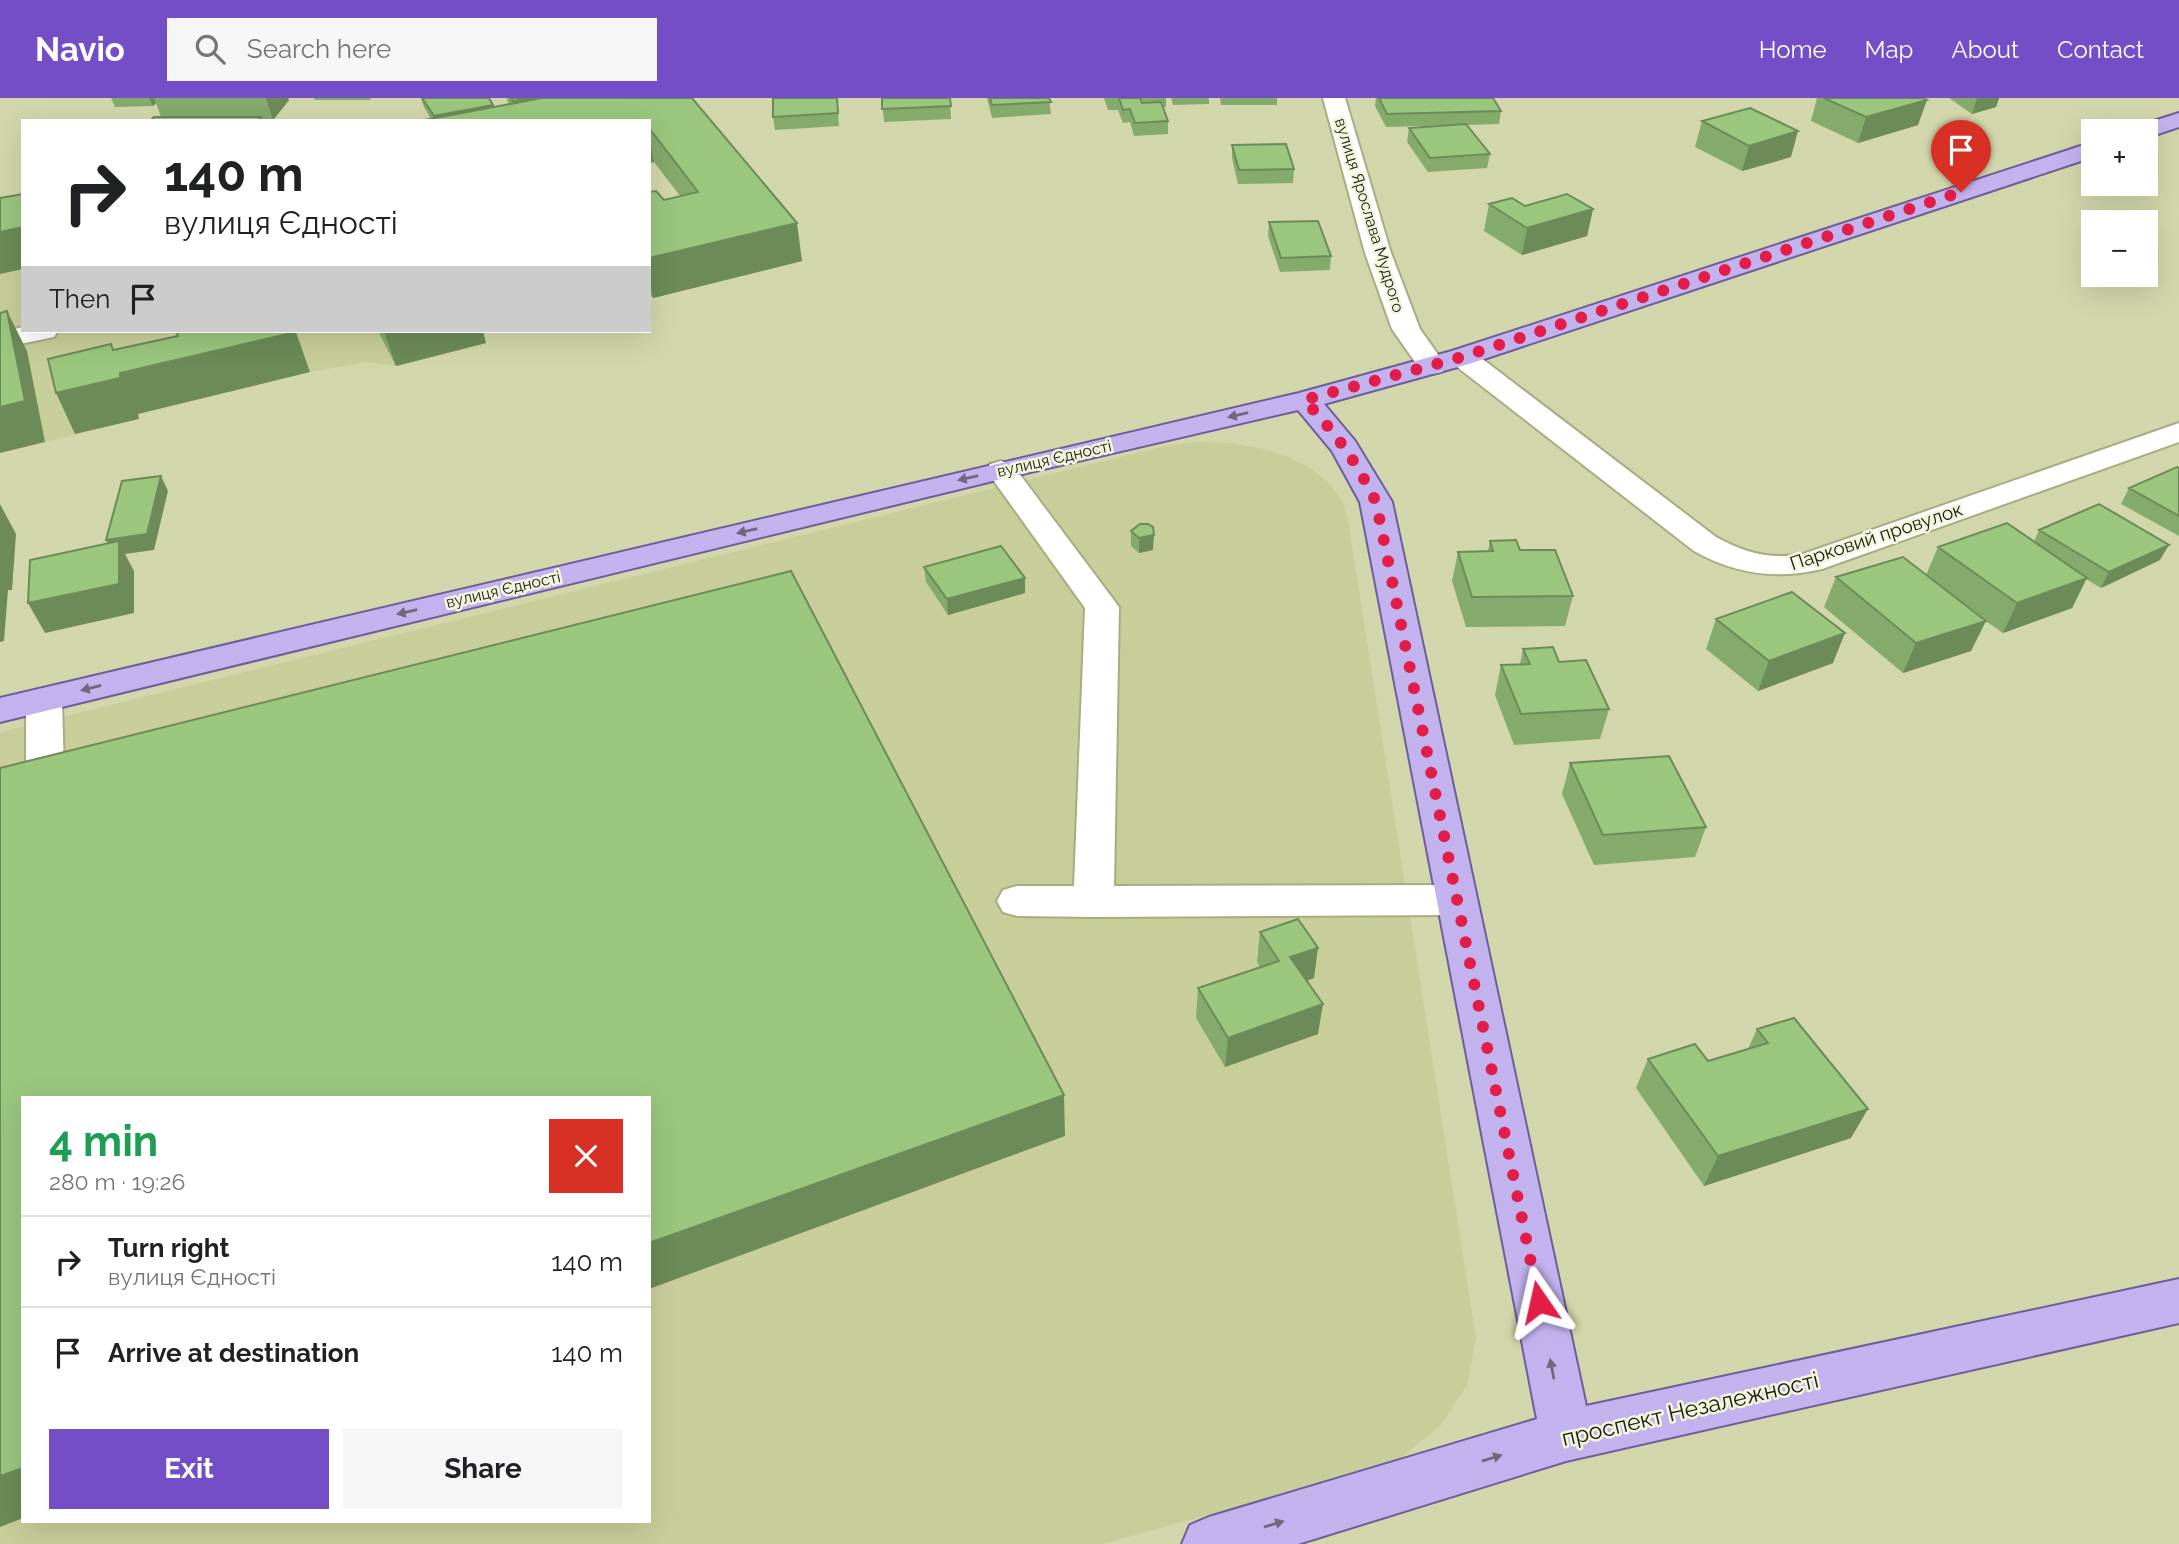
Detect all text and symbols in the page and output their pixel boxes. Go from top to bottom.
search box [167,18,657,81]
text: Navio [35,30,125,69]
icon: search [191,30,229,68]
text: Search here [247,34,391,64]
text: Home [1759,35,1827,64]
text: Map [1865,35,1913,64]
text: About [1951,35,2019,64]
text: Contact [2057,35,2144,64]
street label: вулиця Ярослава Мудрого [1331,116,1408,315]
map controls [2081,119,2158,287]
button: + [2081,119,2158,196]
pin [1931,120,1991,192]
icon: arrive [1942,131,1980,169]
text: 140 m [164,145,304,202]
icon: right [49,147,140,238]
text: вулиця Єдності [164,204,398,241]
button: − [2081,210,2158,287]
icon: arrive [124,280,162,318]
text: Then [49,284,110,314]
one-way arrow [1226,410,1248,421]
street label: вулиця Єдності [995,436,1113,481]
one-way arrow [957,473,979,484]
street label: Парковий провулок [1787,498,1965,574]
one-way arrow [736,526,758,537]
street label: вулиця Єдності [444,567,562,612]
one-way arrow [395,607,417,618]
one-way arrow [80,683,102,694]
text: 4 min [49,1117,158,1166]
button: close [549,1119,623,1193]
text: 280 m · 19:26 [49,1168,185,1195]
text: Turn right [108,1233,229,1263]
icon: right [49,1243,87,1281]
text: 140 m [551,1247,623,1277]
text: вулиця Єдності [108,1263,276,1290]
position arrow [1502,1265,1576,1339]
icon: arrive [49,1334,87,1372]
text: Arrive at destination [108,1338,359,1368]
text: 140 m [551,1338,623,1368]
one-way arrow [1547,1358,1558,1380]
street label: проспект Незалежності [1559,1366,1821,1451]
button: Exit [49,1429,329,1509]
button: Share [343,1429,623,1509]
one-way arrow [1482,1453,1503,1463]
one-way arrow [1264,1519,1285,1529]

